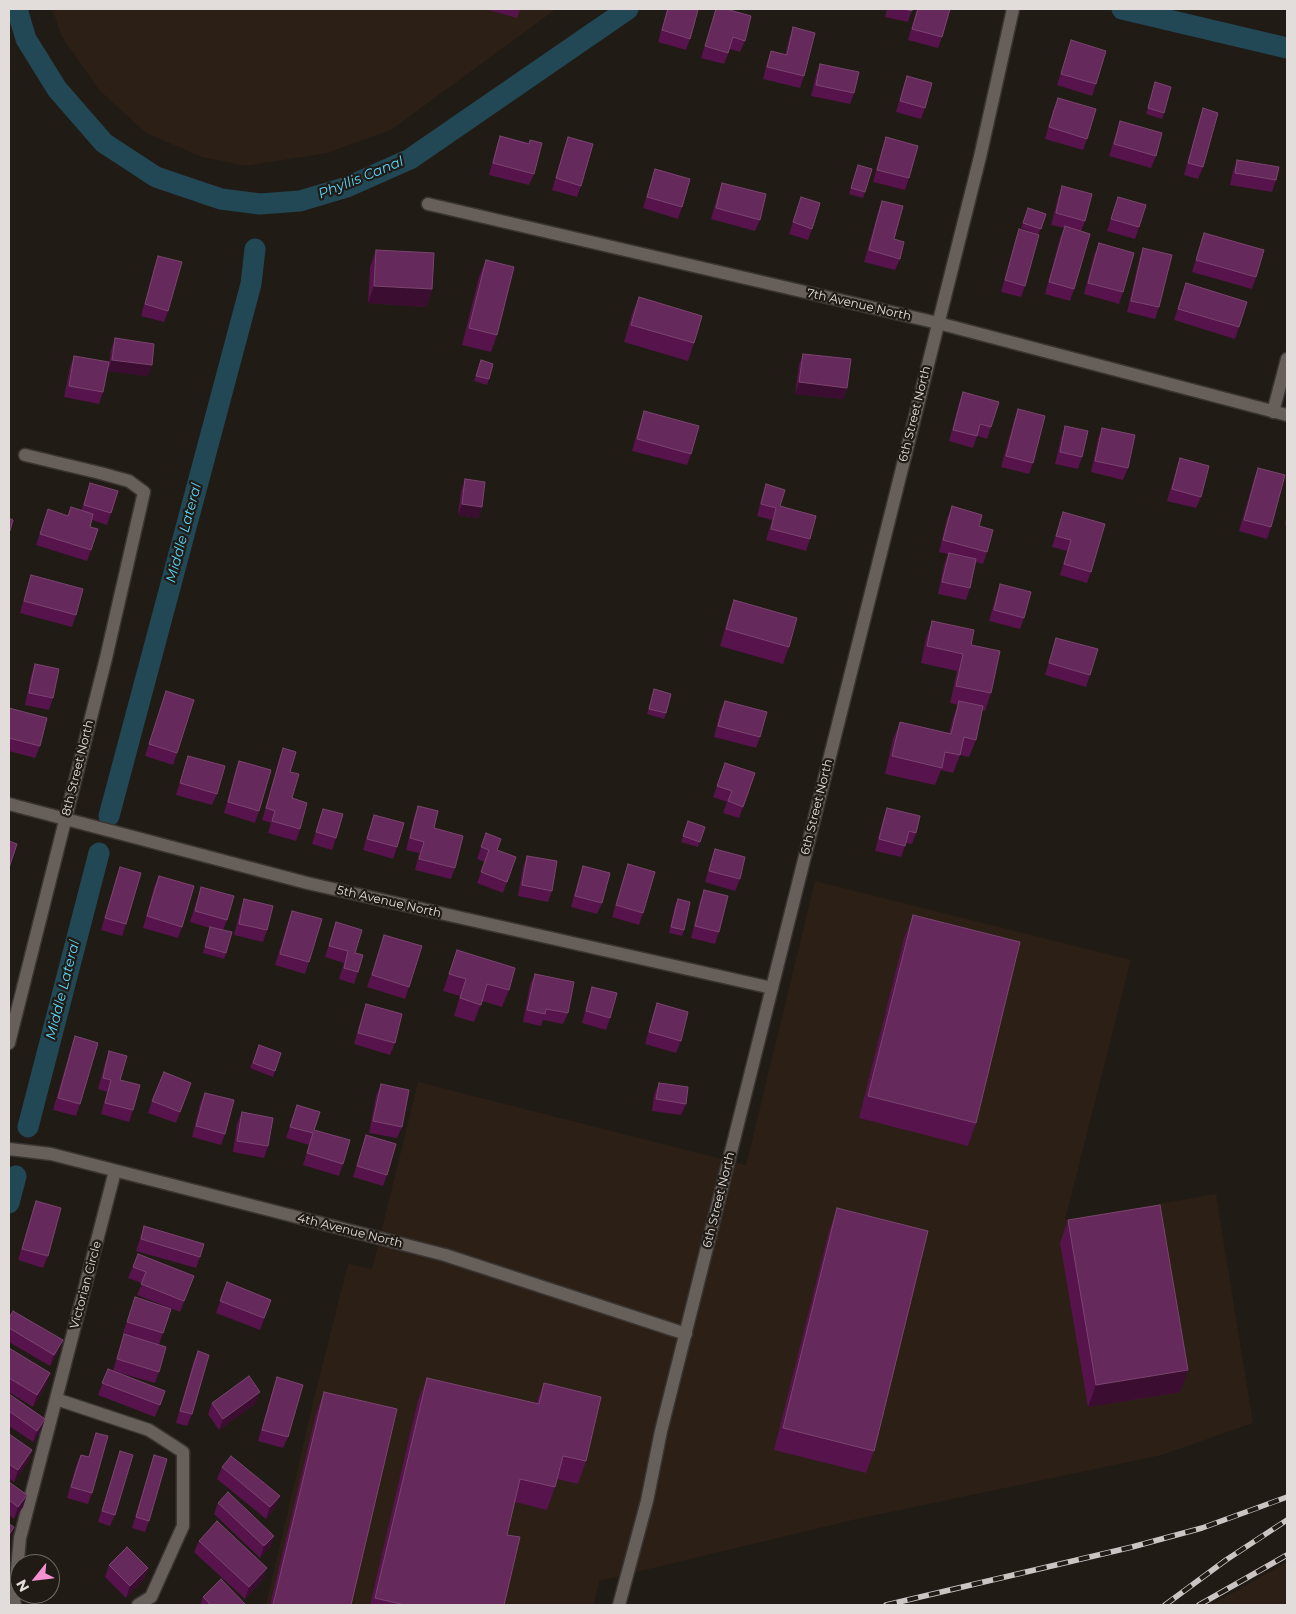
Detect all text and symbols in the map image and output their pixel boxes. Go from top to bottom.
water label: Phyllis Canal [316,153,406,203]
street label: 7th Avenue North [805,286,913,324]
street label: 6th Street North [896,365,934,463]
water label: Middle Lateral [163,481,205,585]
street label: 8th Street North [59,718,97,818]
street label: 6th Street North [798,758,836,856]
street label: 5th Avenue North [335,883,443,921]
water label: Middle Lateral [42,938,84,1042]
street label: 6th Street North [700,1151,738,1249]
street label: 4th Avenue North [296,1211,404,1251]
street label: Victorian Circle [67,1240,105,1330]
north arrow [10,1554,60,1604]
text: N [12,1576,33,1595]

